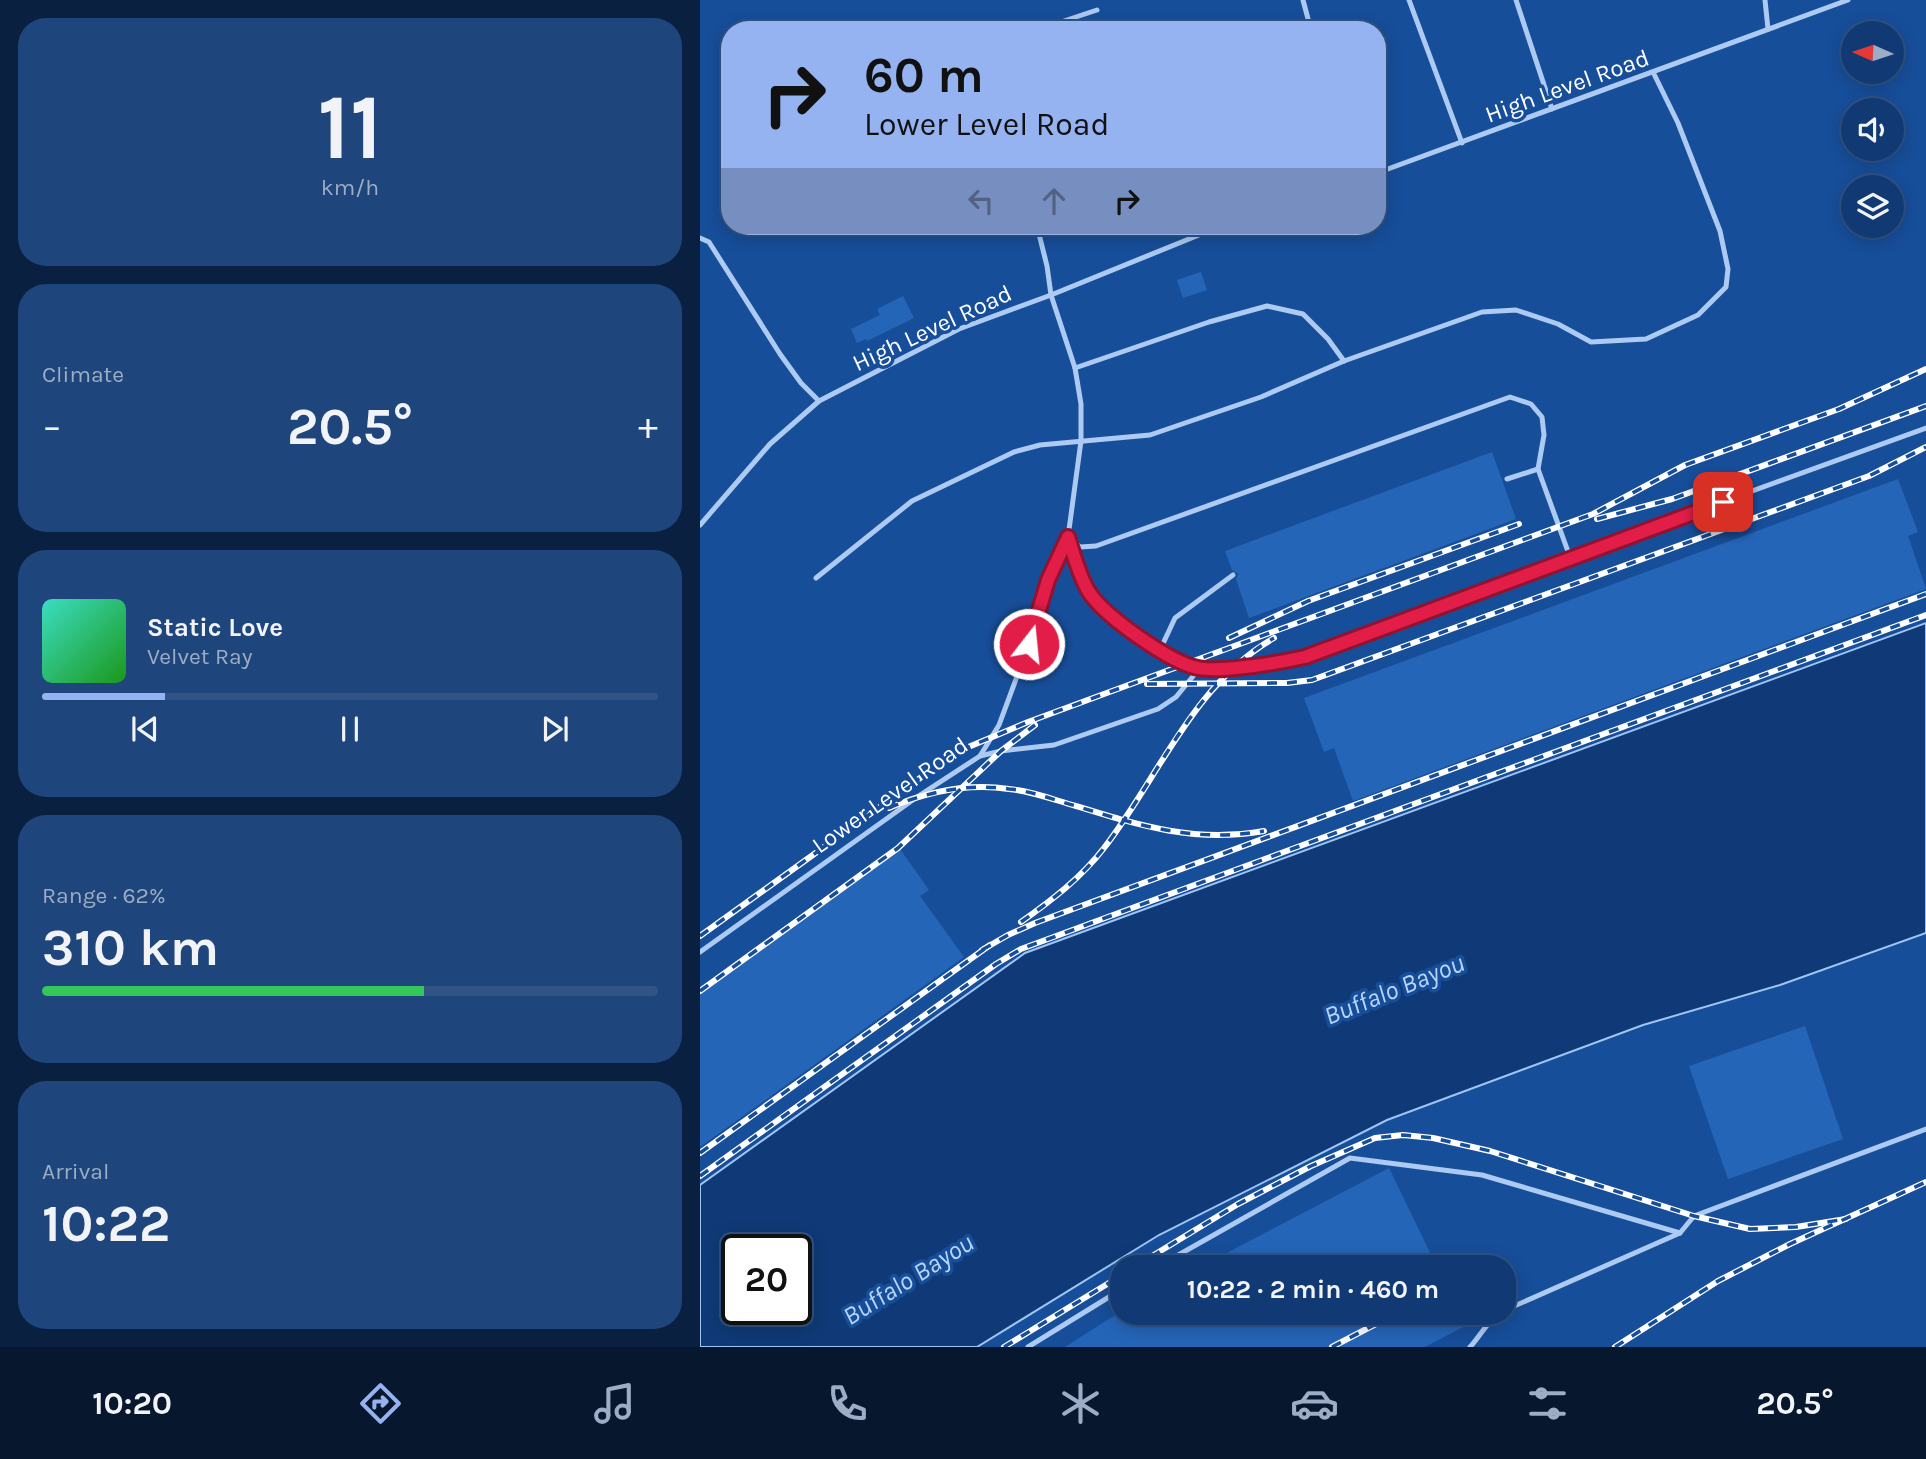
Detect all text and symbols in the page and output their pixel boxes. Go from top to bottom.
north arrow [1841,21,1904,84]
map controls [1841,21,1904,238]
street label: High Level Road [1481,43,1653,129]
text: 60 m [864,47,984,104]
icon: right [749,49,840,140]
text: 11 [318,75,382,181]
button: sound [1841,98,1904,161]
text: Lower Level Road [864,106,1109,143]
text: km/h [321,174,379,201]
button: layers [1841,175,1904,238]
icon: left [962,182,1000,220]
icon: ahead [1035,182,1073,220]
icon: right [1108,182,1146,220]
street label: High Level Road [848,279,1016,377]
text: Climate [42,361,124,388]
text: 20.5° [287,396,413,457]
text: − [42,404,62,449]
text: + [638,404,658,449]
pin [1693,472,1753,532]
icon: arrive [1704,483,1742,521]
position arrow [992,607,1066,681]
text: Static Love [147,612,283,643]
text: Velvet Ray [147,643,252,670]
icon: previous [126,710,164,748]
icon: pause [331,710,369,748]
icon: next [536,710,574,748]
street label: Lower Level Road [807,731,973,859]
text: Range · 62% [42,882,166,909]
text: 310 km [42,917,219,978]
water label: Buffalo Bayou [1319,947,1469,1032]
text: Arrival [42,1158,109,1185]
text: 10:22 [42,1193,170,1254]
water label: Buffalo Bayou [837,1227,980,1332]
speed limit sign: 20 [721,1234,812,1325]
text: 10:22 · 2 min · 460 m [1187,1274,1439,1305]
icon: directions [356,1379,405,1428]
icon: music [590,1379,639,1428]
icon: phone [823,1379,872,1428]
icon: climate [1056,1379,1105,1428]
icon: car [1290,1379,1339,1428]
icon: filters [1523,1379,1572,1428]
text: 10:20 [92,1385,172,1422]
text: 20.5° [1756,1385,1834,1422]

